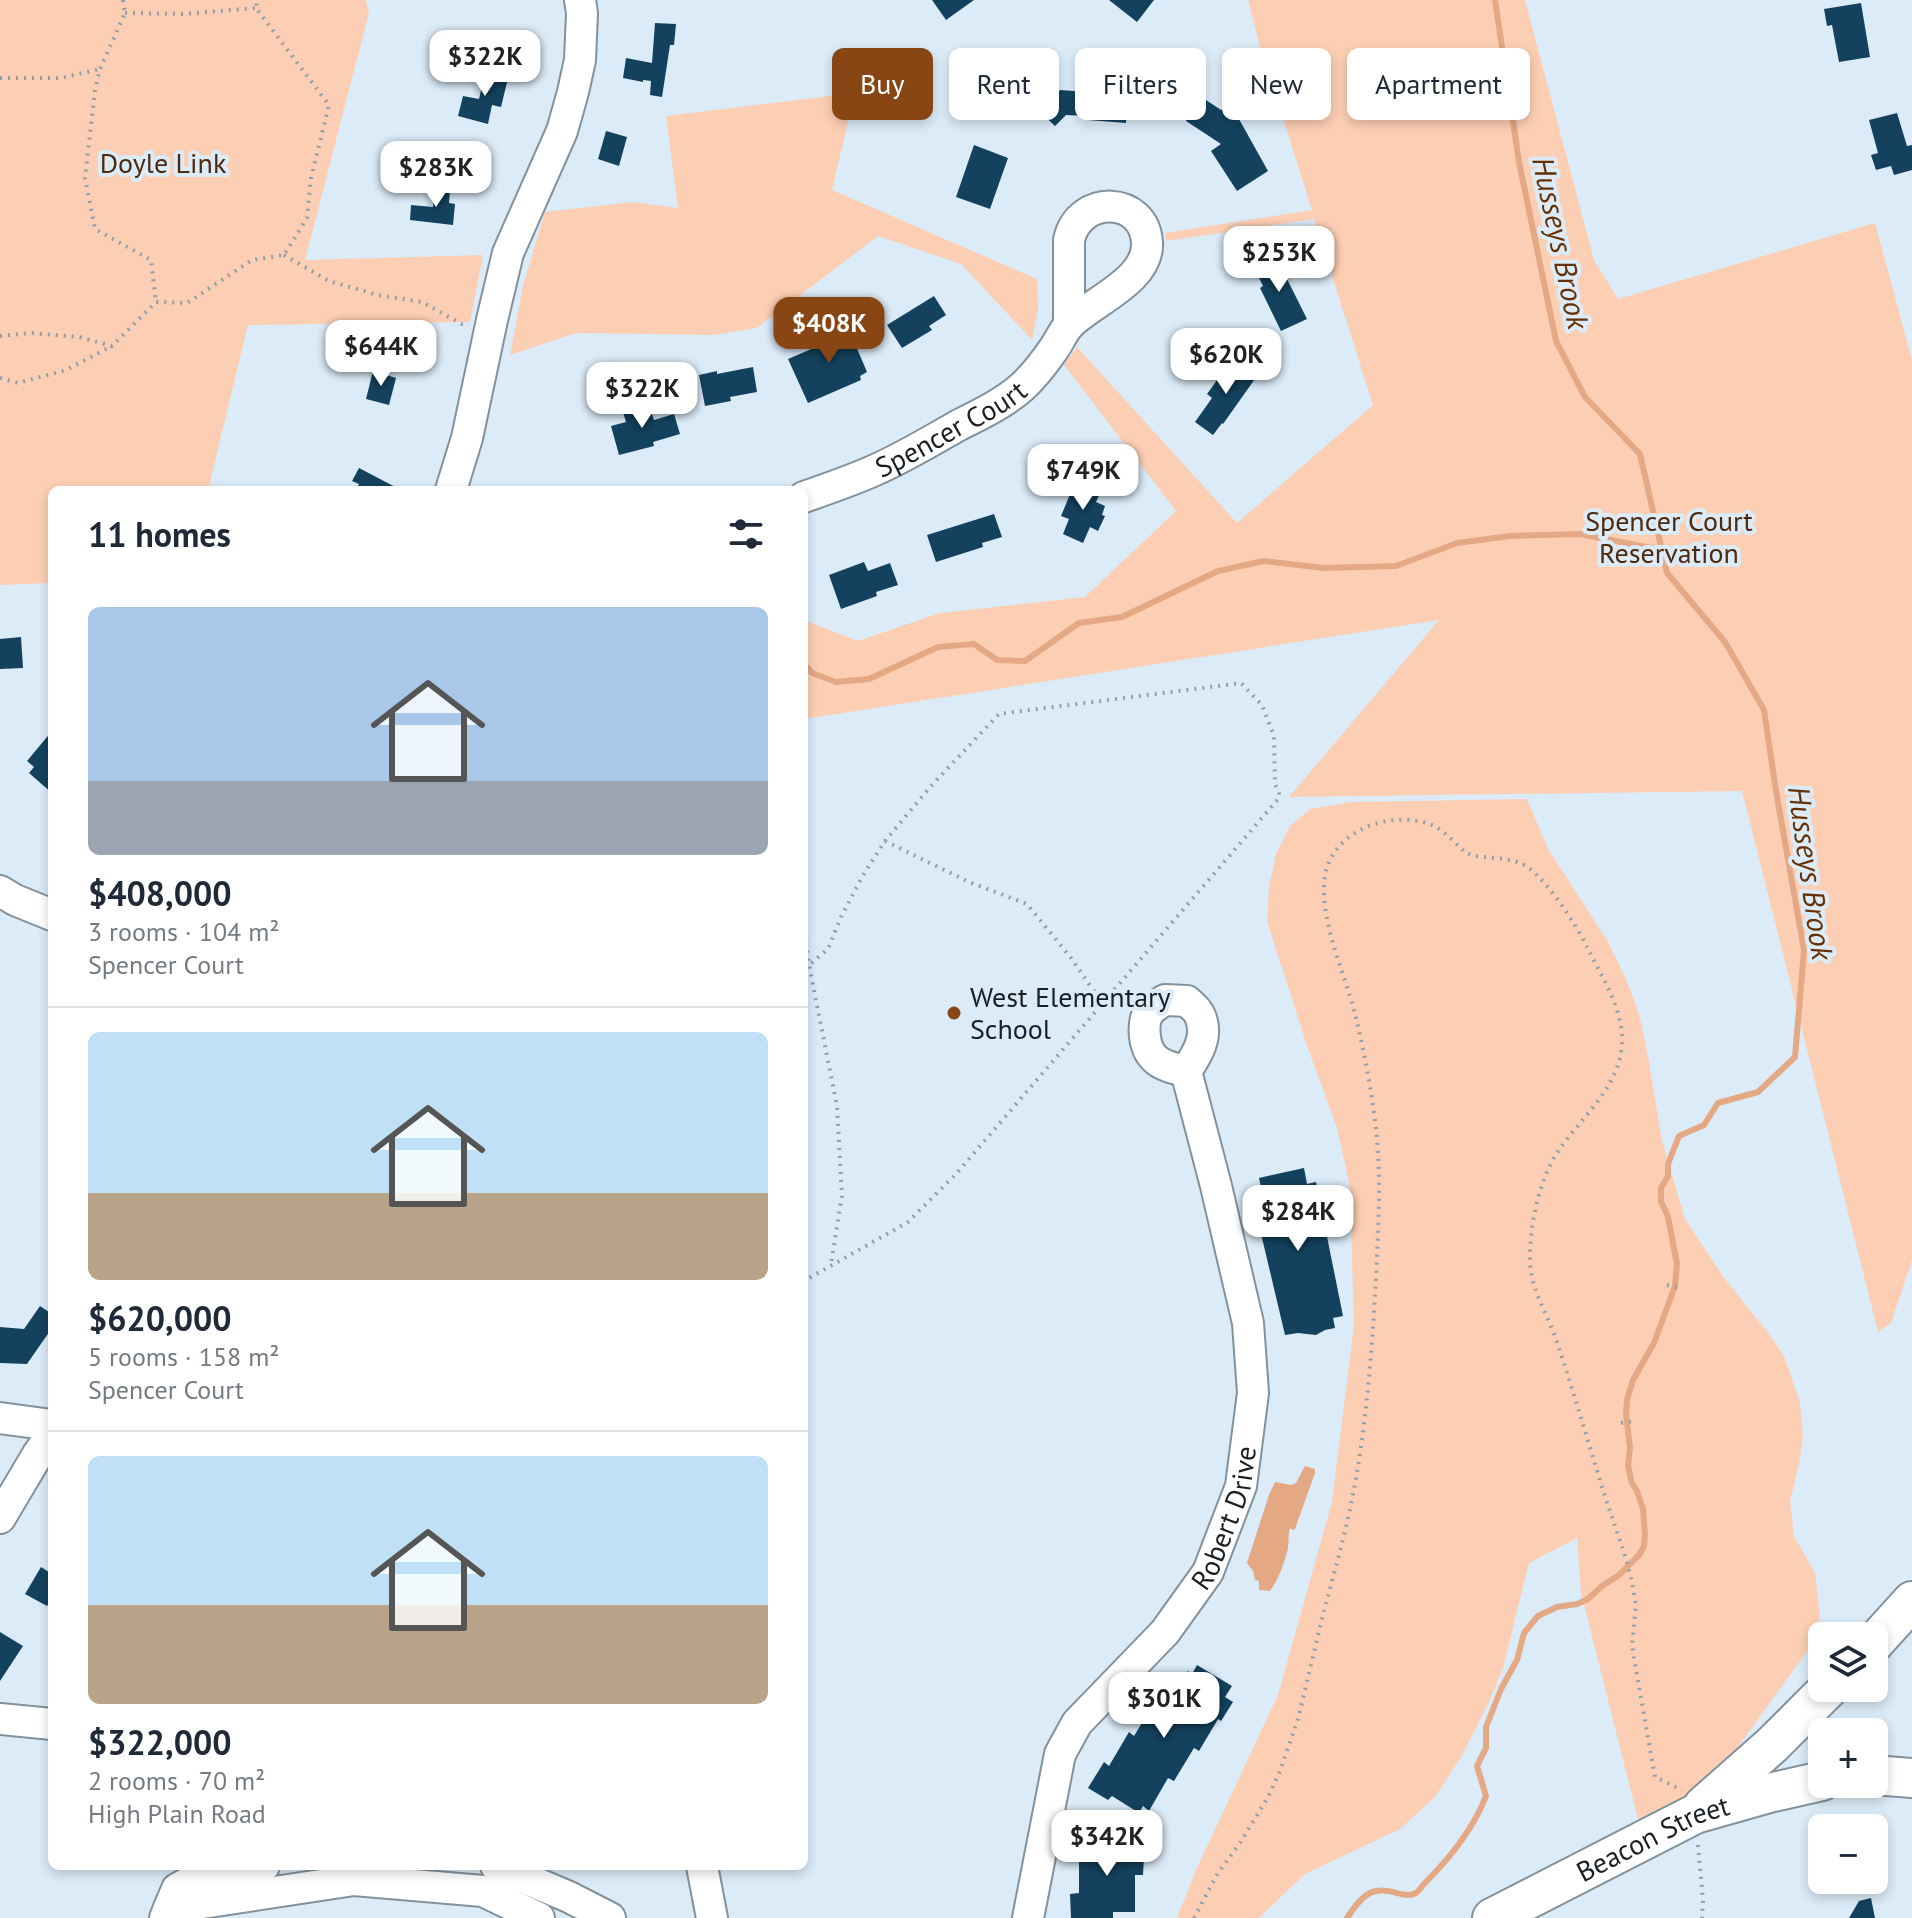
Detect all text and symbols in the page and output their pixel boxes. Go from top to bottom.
pin: $322K [429,30,541,98]
text: $322K [447,39,523,72]
chip: Buy [832,48,933,120]
chip: Rent [949,48,1059,120]
chip: Filters [1075,48,1206,120]
chip: New [1222,48,1331,120]
chip: Apartment [1347,48,1530,120]
pin: $283K [380,141,492,209]
park label: Doyle Link [100,144,227,181]
text: $283K [398,150,474,183]
water label: Husseys Brook [1524,153,1599,334]
pin: $253K [1223,226,1335,294]
text: $253K [1241,235,1317,268]
pin: $408K [773,297,885,365]
text: $408K [791,306,867,339]
pin: $644K [325,320,437,388]
pin: $620K [1170,328,1282,396]
text: $644K [343,329,419,362]
text: $620K [1188,337,1264,370]
pin: $322K [586,362,698,430]
text: $322K [604,371,680,404]
street label: Spencer Court [869,372,1035,486]
pin: $749K [1027,444,1139,512]
text: $749K [1045,453,1121,486]
park label: Spencer Court Reservation [1585,502,1753,571]
text: 11 homes [88,512,231,556]
icon: filters [724,512,768,556]
icon: home [356,659,500,803]
water label: Husseys Brook [1780,783,1843,964]
text: $408,000 [88,871,232,915]
text: 3 rooms · 104 m² [88,915,280,948]
text: Spencer Court [88,948,244,981]
place label: West Elementary School [970,978,1171,1047]
marker: West Elementary School [945,1004,963,1022]
icon: home [356,1084,500,1228]
pin: $284K [1242,1185,1354,1253]
text: $284K [1260,1194,1336,1227]
text: $620,000 [88,1296,232,1340]
text: 5 rooms · 158 m² [88,1340,280,1373]
text: Spencer Court [88,1373,244,1406]
street label: Robert Drive [1182,1444,1264,1597]
icon: home [356,1508,500,1652]
map controls [1808,1622,1888,1894]
button: layers [1808,1622,1888,1702]
pin: $301K [1108,1672,1220,1740]
text: $301K [1126,1681,1202,1714]
button: + [1808,1718,1888,1798]
text: $322,000 [88,1720,232,1764]
text: 2 rooms · 70 m² [88,1764,265,1797]
street label: Beacon Street [1570,1786,1734,1890]
text: High Plain Road [88,1797,266,1830]
pin: $342K [1051,1810,1163,1878]
button: − [1808,1814,1888,1894]
text: $342K [1069,1819,1145,1852]

